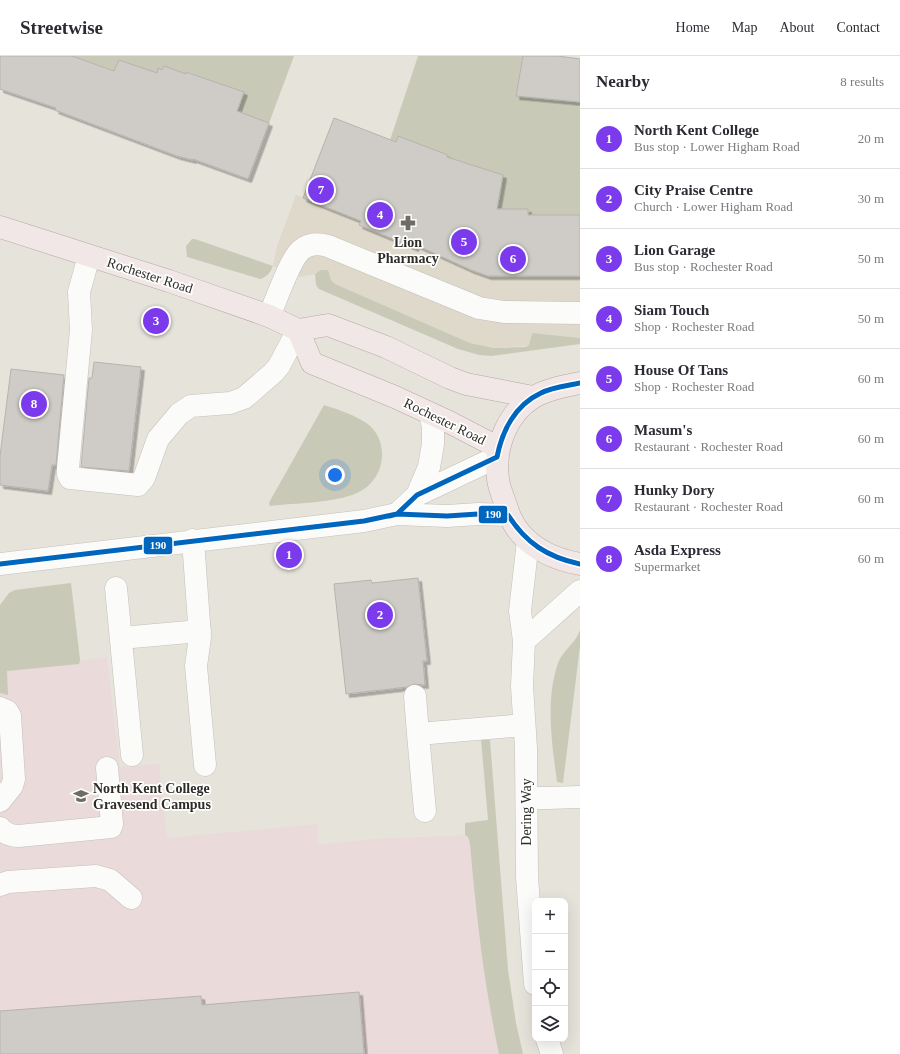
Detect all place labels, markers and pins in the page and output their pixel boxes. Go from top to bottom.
pin: 7 [308,175,334,205]
pin: 4 [367,200,393,230]
pharmacy icon: Lion Pharmacy [399,214,417,232]
pin: 5 [451,227,477,257]
place label: Lion Pharmacy [377,235,439,266]
pin: 6 [500,244,526,274]
pin: 3 [143,306,169,336]
pin: 8 [21,389,47,419]
pin: 1 [276,540,302,570]
pin: 2 [367,600,393,630]
place label: North Kent College Gravesend Campus [93,781,211,812]
school or university icon: North Kent College Gravesend Campus [72,787,90,805]

